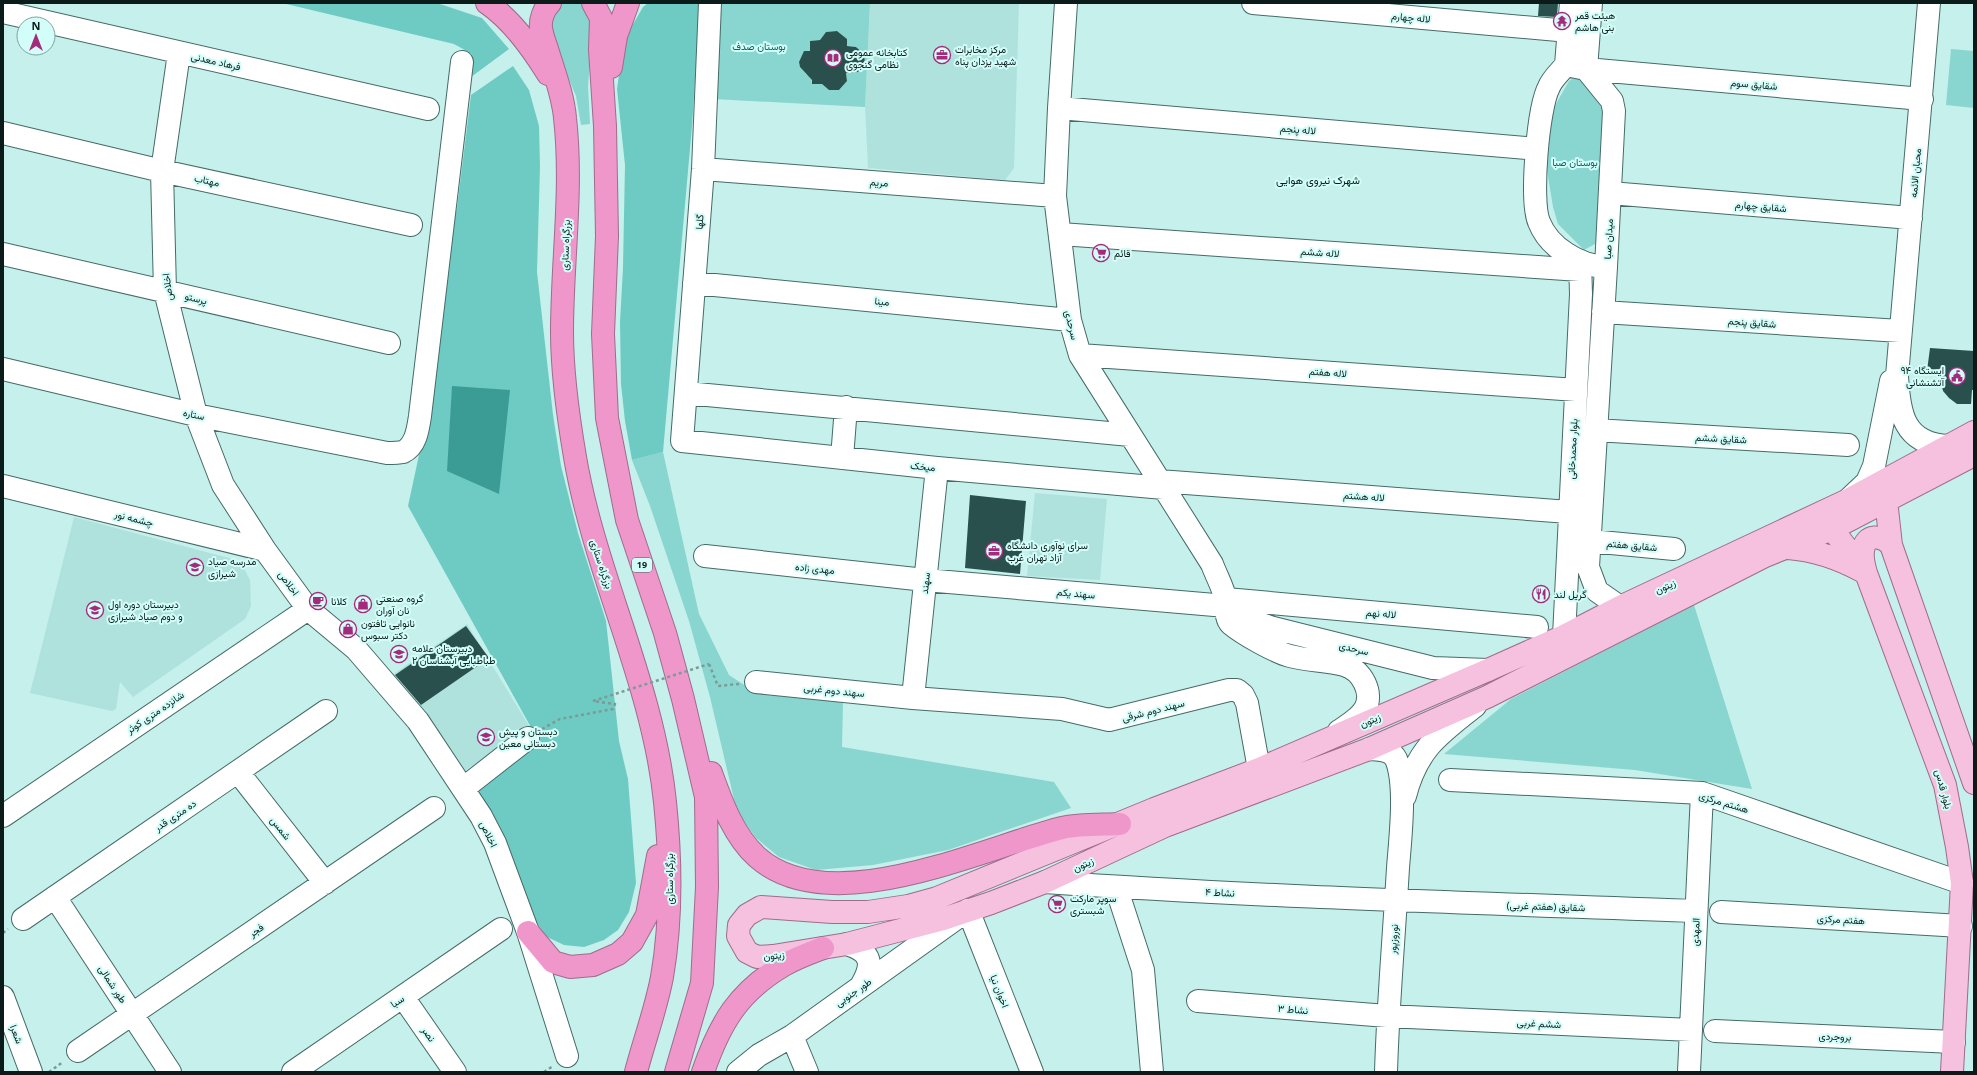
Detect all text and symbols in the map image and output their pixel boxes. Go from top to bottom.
street label: لاله چهارم [1391,8,1431,27]
place label: هیئت قمر بنی هاشم [1574,8,1615,34]
temple icon: هیئت قمر بنی هاشم [1552,11,1572,31]
north arrow [16,16,56,56]
text: N [32,18,40,33]
park label: بوستان صدف [732,39,786,53]
place label: مرکز مخابرات شهید یزدان پناه [955,42,1016,69]
place label: کتابخانه عمومی نظامی گنجوی [846,45,908,71]
office icon: مرکز مخابرات شهید یزدان پناه [932,45,952,65]
library icon: کتابخانه عمومی نظامی گنجوی [823,48,843,68]
street label: فرهاد معدنی [190,49,242,74]
street label: شقایق سوم [1730,75,1778,93]
street label: لاله پنجم [1279,120,1317,139]
street label: محبان الائمه [1906,148,1924,198]
park label: بوستان صبا [1552,155,1598,169]
street label: مهتاب [193,171,221,189]
district label: شهرک نیروی هوایی [1276,172,1360,187]
street label: مریم [869,174,889,190]
street label: شقایق چهارم [1735,197,1788,216]
street label: گلها [691,213,707,230]
street label: میدان صبا [1600,218,1616,260]
street label: بزرگراه ستاری [557,219,573,271]
supermarket icon: قائم [1091,243,1111,263]
street label: لاله ششم [1300,244,1340,260]
place label: قائم [1114,246,1131,260]
street label: اخلاص [158,272,176,302]
street label: پرستو [183,289,209,308]
street label: مینا [874,293,890,309]
street label: سرحدی [1062,309,1082,341]
street label: شقایق پنجم [1727,313,1777,332]
place label: ایستگاه ۹۴ آتشنشانی [1901,363,1945,389]
street label: لاله هفتم [1308,364,1348,380]
public building icon: ایستگاه ۹۴ آتشنشانی [1947,366,1967,386]
street label: ستاره [182,405,206,423]
street label: بلوار محمدخانی [1563,418,1581,480]
street label: شقایق ششم [1695,430,1747,446]
street label: میخک [910,458,936,474]
street label: لاله هشتم [1343,488,1385,504]
street label: چشمه نور [112,506,155,531]
street label: شقایق هفتم [1606,536,1658,554]
street label: بزرگراه ستاری [587,538,617,591]
place label: سرای نوآوری دانشگاه آزاد تهران غرب [1007,538,1088,564]
office icon: سرای نوآوری دانشگاه آزاد تهران غرب [984,541,1004,561]
place label: مدرسه صیاد شیرازی [208,554,256,580]
school or university icon: مدرسه صیاد شیرازی [185,557,205,577]
road number: 19 [632,558,652,572]
street label: مهدی زاده [794,559,836,577]
street label: اخلاص [275,568,303,598]
street label: سهند [917,571,933,594]
street label: زیتون [1652,575,1678,597]
street label: سهند يكم [1056,584,1096,602]
restaurant icon: گریل لند [1531,584,1551,604]
place label: گریل لند [1554,587,1587,601]
cafe icon: کلانا [308,591,328,611]
place label: گروه صنعتی نان آوران [376,591,424,617]
place label: کلانا [331,594,347,608]
shop icon: گروه صنعتی نان آوران [353,594,373,614]
place label: دبیرستان دوره اول‌ و دوم صیاد شیرازی [108,597,183,623]
school or university icon: دبیرستان دوره اول‌ و دوم صیاد شیرازی [85,600,105,620]
street label: لاله نهم [1365,605,1397,621]
place label: نانوایی تافتون دکتر سبوس [361,616,415,642]
shop icon: نانوایی تافتون دکتر سبوس [338,619,358,639]
street label: سرحدی [1338,638,1370,658]
place label: دبیرستان علامه طباطبایی آبشناسان ۲ [412,641,496,667]
school or university icon: دبیرستان علامه طباطبایی آبشناسان ۲ [389,644,409,664]
street label: سهند دوم غربی [803,680,865,700]
street label: شانزده متری کوثر [123,687,187,737]
street label: سهند دوم شرقی [1120,695,1186,725]
street label: زیتون [1357,709,1383,731]
place label: دبستان و پیش دبستانی معین [499,724,558,750]
school or university icon: دبستان و پیش دبستانی معین [476,727,496,747]
street label: بلوار قدس [1932,768,1956,810]
street label: هشتم مرکزی [1697,788,1751,816]
street label: ده متری قدر [150,796,199,835]
street label: شمس [267,813,295,843]
street label: اخلاص [477,819,501,849]
street label: بزرگراه ستاری [662,853,676,905]
street label: زیتون [1070,853,1096,875]
street label: نشاط ۴ [1205,884,1235,900]
place label: سوپر مارکت شبستری [1070,891,1117,917]
supermarket icon: سوپر مارکت شبستری [1047,894,1067,914]
street label: شقایق (هفتم غربی) [1506,898,1586,914]
street label: هفتم مرکزی [1817,911,1865,927]
street label: المهدی [1687,918,1703,946]
street label: فجر [245,920,267,941]
street label: نوروزپور [1385,923,1402,956]
street label: زیتون [763,947,785,963]
street label: طور شمالی [96,962,131,1006]
street label: اخوان نیا [987,972,1013,1010]
street label: طور جنوبی [832,974,875,1010]
street label: سبا [387,991,407,1011]
street label: نشاط ۳ [1277,1001,1309,1017]
street label: ششم غربی [1516,1015,1562,1031]
street label: شعرا [7,1023,27,1046]
street label: نصر [418,1023,439,1044]
street label: بروجردی [1818,1028,1852,1044]

